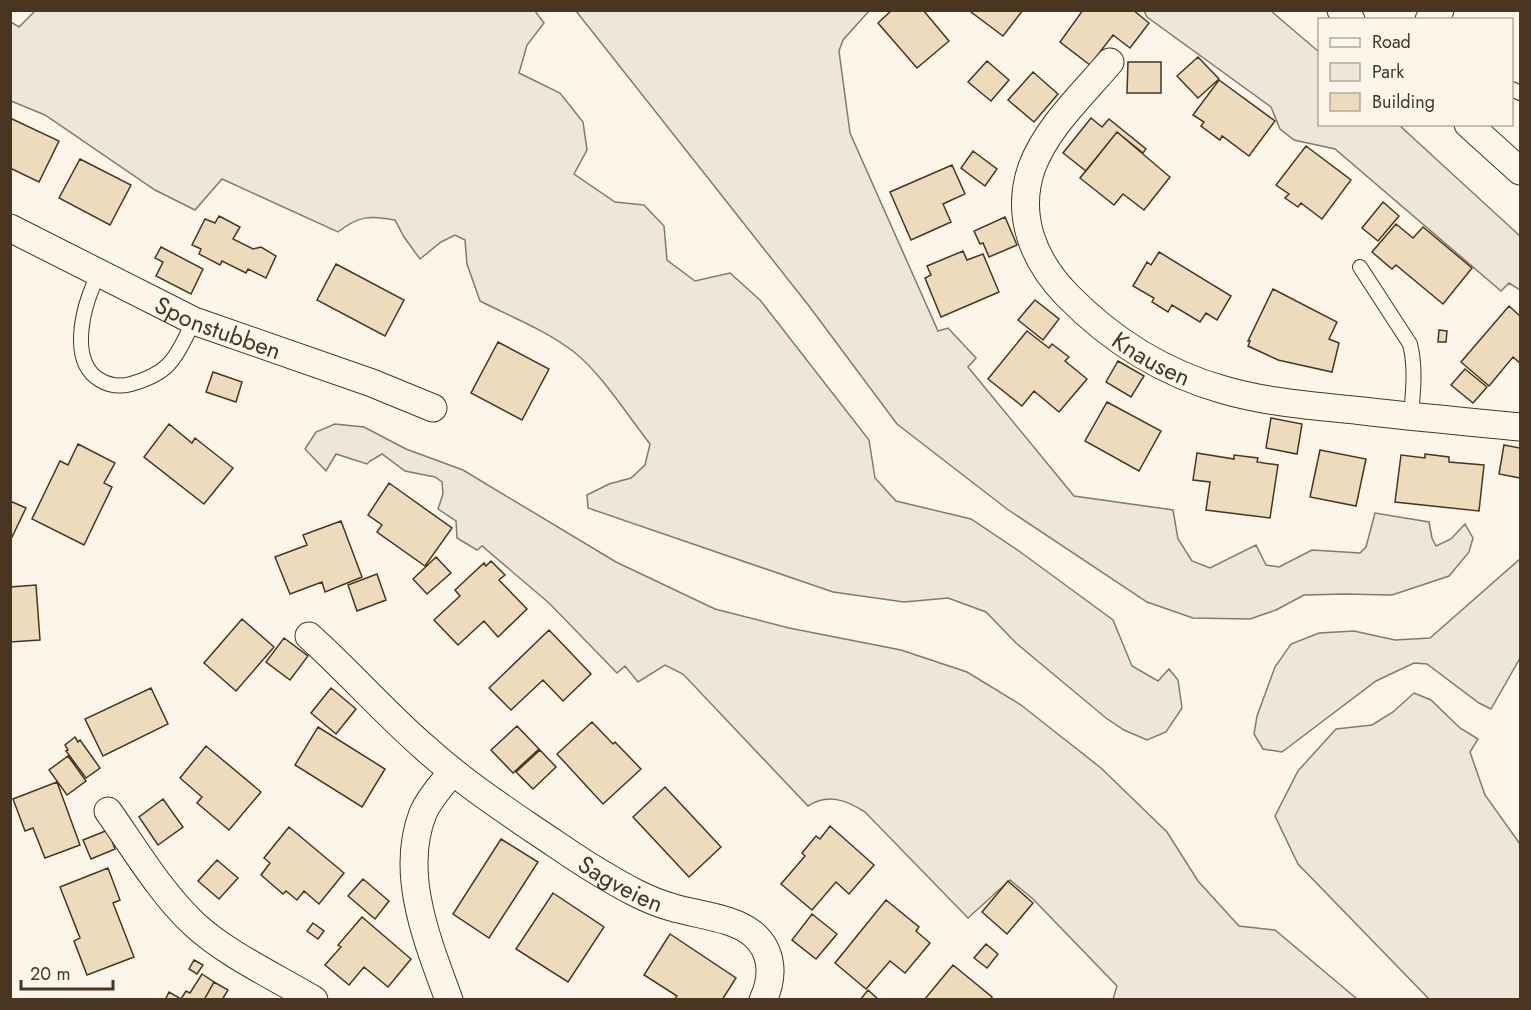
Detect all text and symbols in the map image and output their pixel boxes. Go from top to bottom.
legend [1318,18,1513,126]
text: Road [1372,29,1411,55]
text: Park [1372,59,1404,85]
text: Building [1372,89,1435,115]
street label: Sponstubben [149,287,286,368]
street label: Knausen [1105,322,1196,394]
street label: Sagveien [571,846,668,921]
scale bar [21,953,112,991]
text: 20 m [30,961,70,987]

